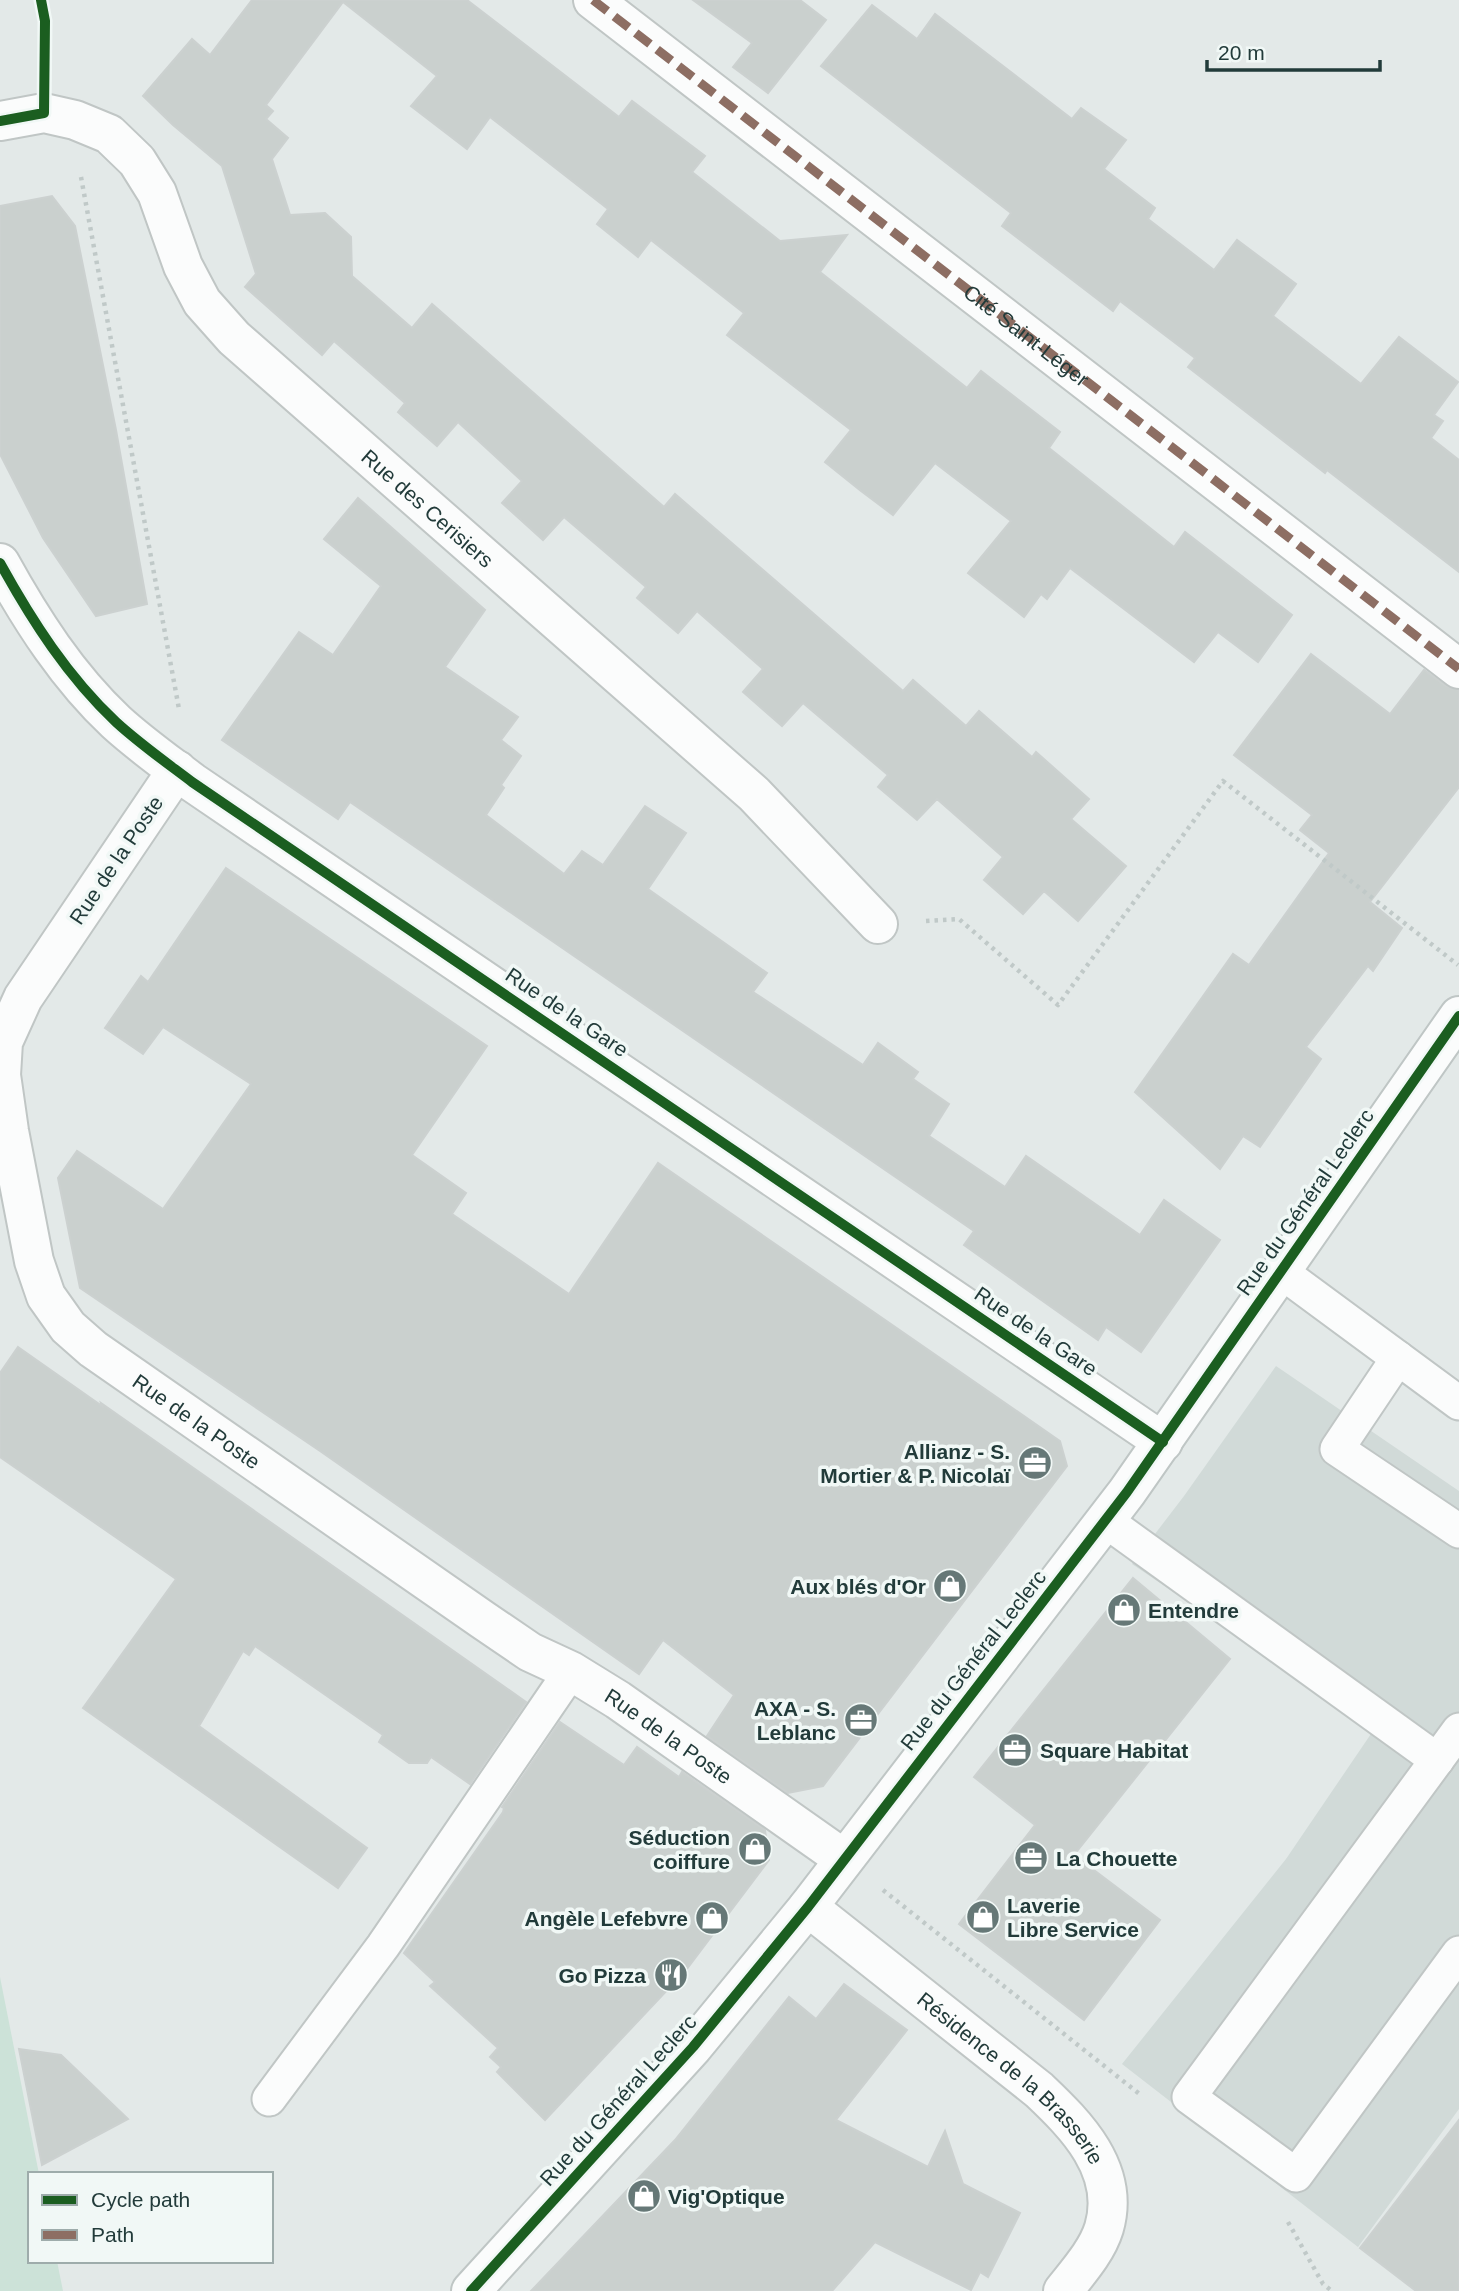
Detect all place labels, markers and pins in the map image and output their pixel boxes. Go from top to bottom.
place label: Allianz - S. Mortier & P. Nicolaï [820,1440,1011,1487]
office icon: Allianz - S. Mortier & P. Nicolaï [1016,1444,1054,1482]
shop icon: Aux blés d'Or [931,1567,969,1605]
place label: Aux blés d'Or [790,1575,926,1598]
shop icon: Entendre [1105,1591,1143,1629]
place label: Entendre [1148,1599,1239,1622]
place label: AXA - S. Leblanc [754,1697,836,1744]
office icon: AXA - S. Leblanc [842,1701,880,1739]
office icon: Square Habitat [996,1731,1034,1769]
place label: Square Habitat [1040,1739,1188,1762]
place label: Séduction coiffure [628,1826,730,1873]
shop icon: Séduction coiffure [736,1830,774,1868]
office icon: La Chouette [1012,1839,1050,1877]
place label: La Chouette [1056,1847,1177,1870]
place label: Laverie Libre Service [1007,1894,1139,1941]
shop icon: Laverie Libre Service [964,1898,1002,1936]
shop icon: Angèle Lefebvre [693,1899,731,1937]
place label: Angèle Lefebvre [525,1907,688,1930]
restaurant icon: Go Pizza [652,1956,690,1994]
place label: Go Pizza [558,1964,646,1987]
shop icon: Vig'Optique [625,2177,663,2215]
place label: Vig'Optique [668,2185,785,2208]

